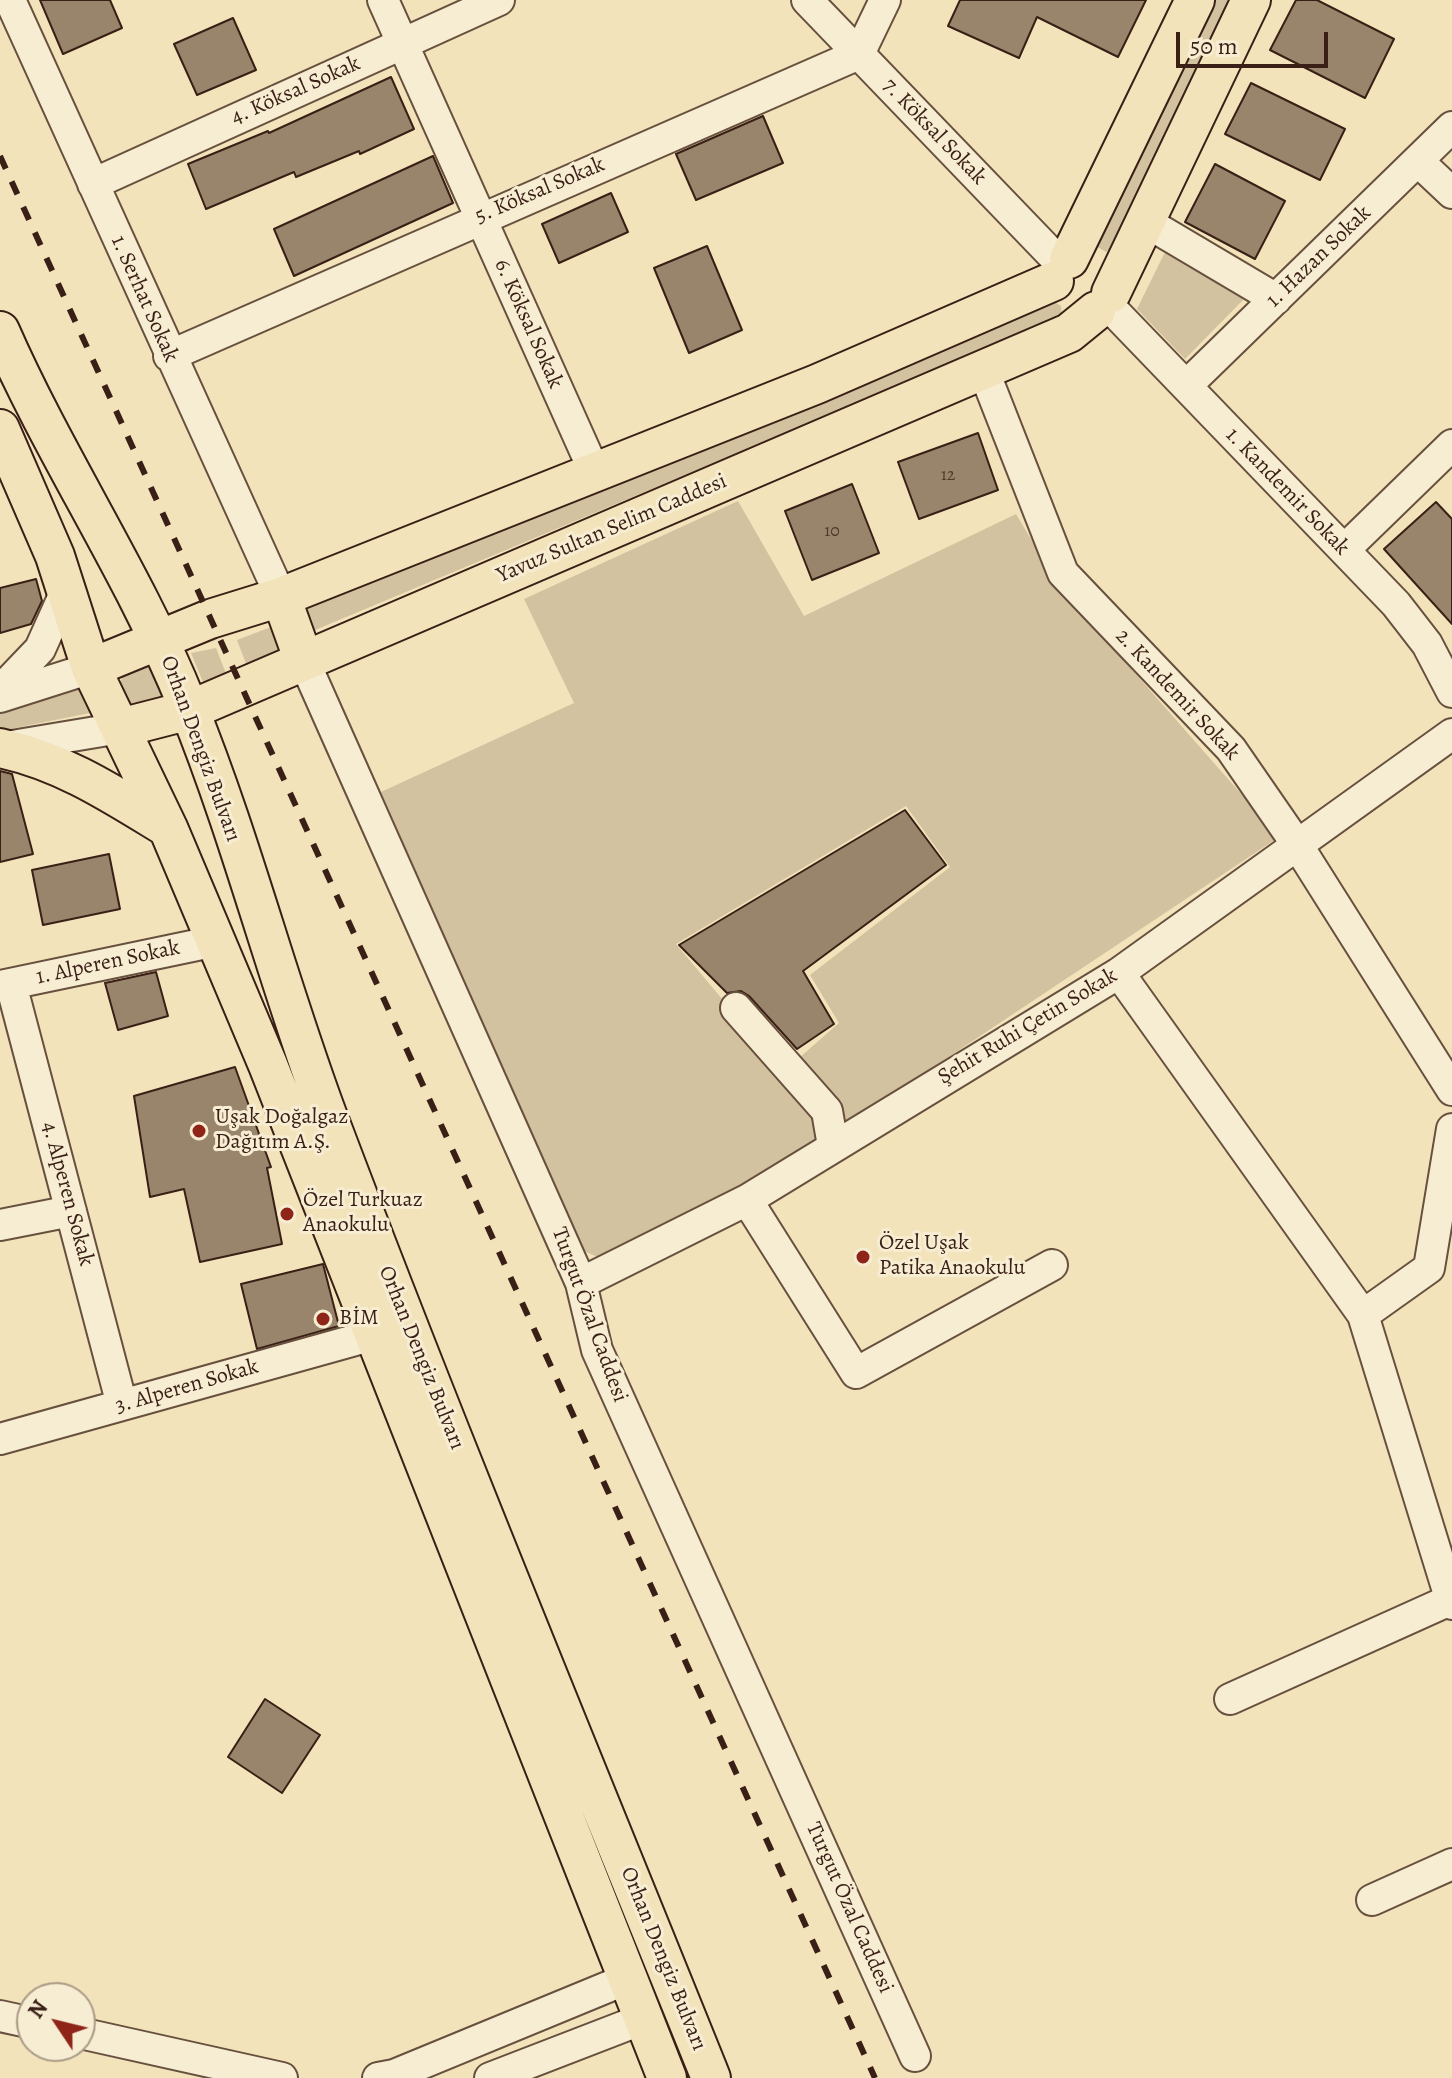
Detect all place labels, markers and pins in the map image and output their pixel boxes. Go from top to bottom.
place label: Uşak Doğalgaz Dağıtım A.Ş. [215,1105,348,1156]
marker: Uşak Doğalgaz Dağıtım A.Ş. [190,1122,208,1140]
place label: Özel Turkuaz Anaokulu [303,1188,423,1240]
marker: Özel Turkuaz Anaokulu [278,1205,296,1223]
place label: Özel Uşak Patika Anaokulu [879,1231,1025,1282]
marker: Özel Uşak Patika Anaokulu [854,1248,872,1266]
place label: BİM [339,1306,379,1332]
marker: BİM [314,1310,332,1328]

